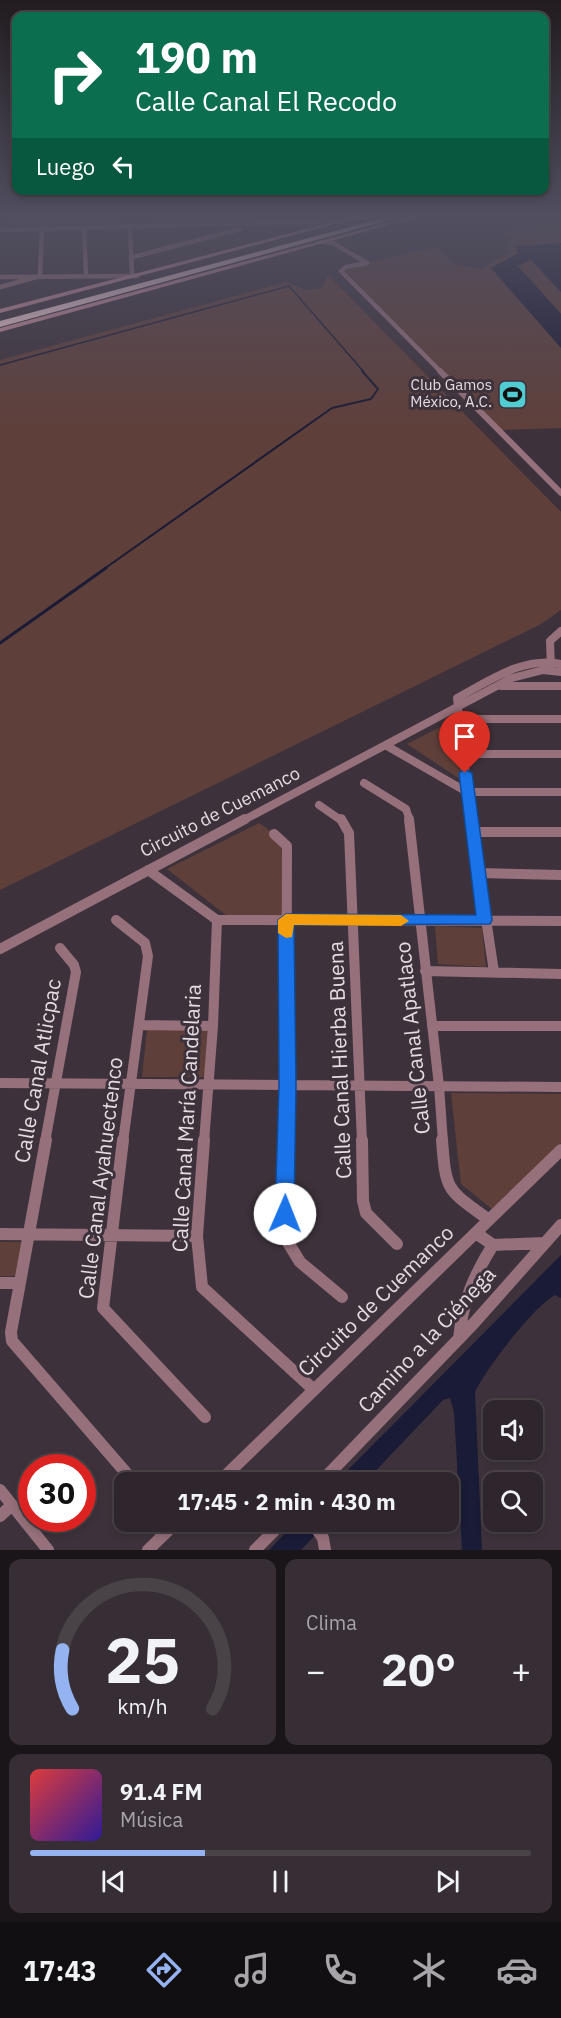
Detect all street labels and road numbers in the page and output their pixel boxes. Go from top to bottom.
street label: Circuito de Cuemanco [136,761,304,862]
street label: Calle Canal Apatlaco [388,940,436,1136]
street label: Calle Canal Hierba Buena [321,941,357,1180]
street label: Calle Canal Atlicpac [7,977,67,1165]
street label: Calle Canal María Candelaria [165,983,207,1253]
street label: Calle Canal Ayahuectenco [71,1055,129,1300]
street label: Circuito de Cuemanco [291,1218,459,1382]
street label: Camino a la Ciénega [351,1260,501,1418]

